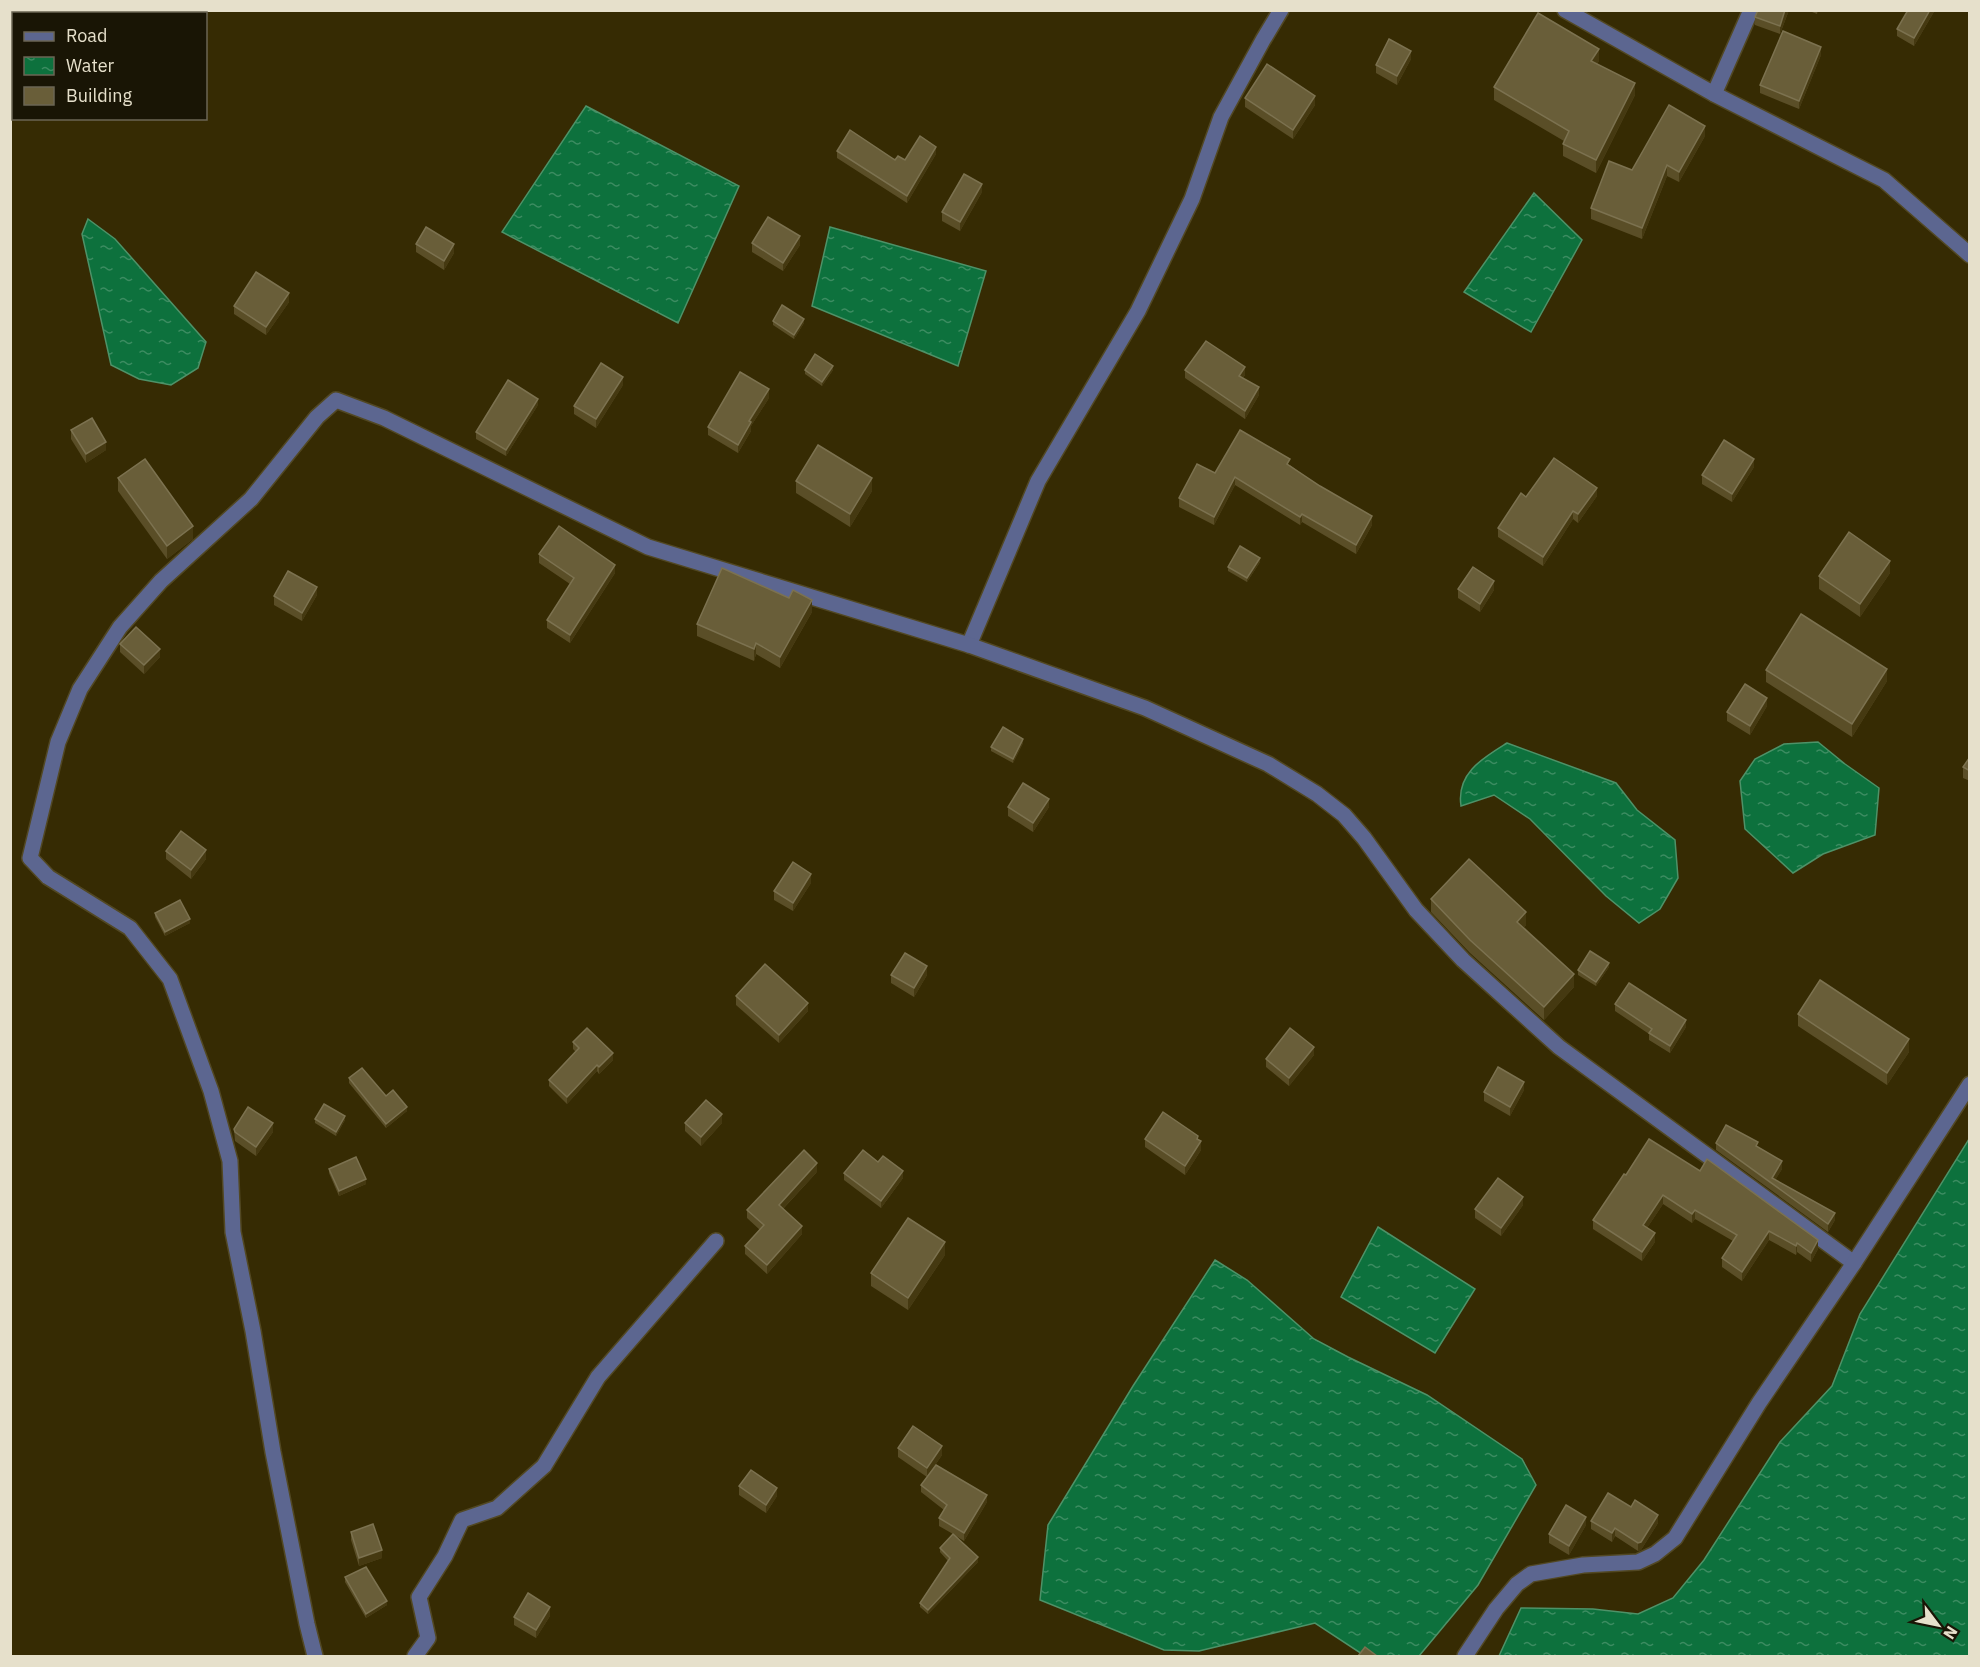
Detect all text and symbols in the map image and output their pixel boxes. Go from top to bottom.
legend [12,12,207,120]
text: Road [66,24,107,47]
text: Water [66,54,115,77]
text: Building [66,84,133,107]
north arrow [1908,1595,1968,1655]
text: N [1939,1623,1962,1643]

